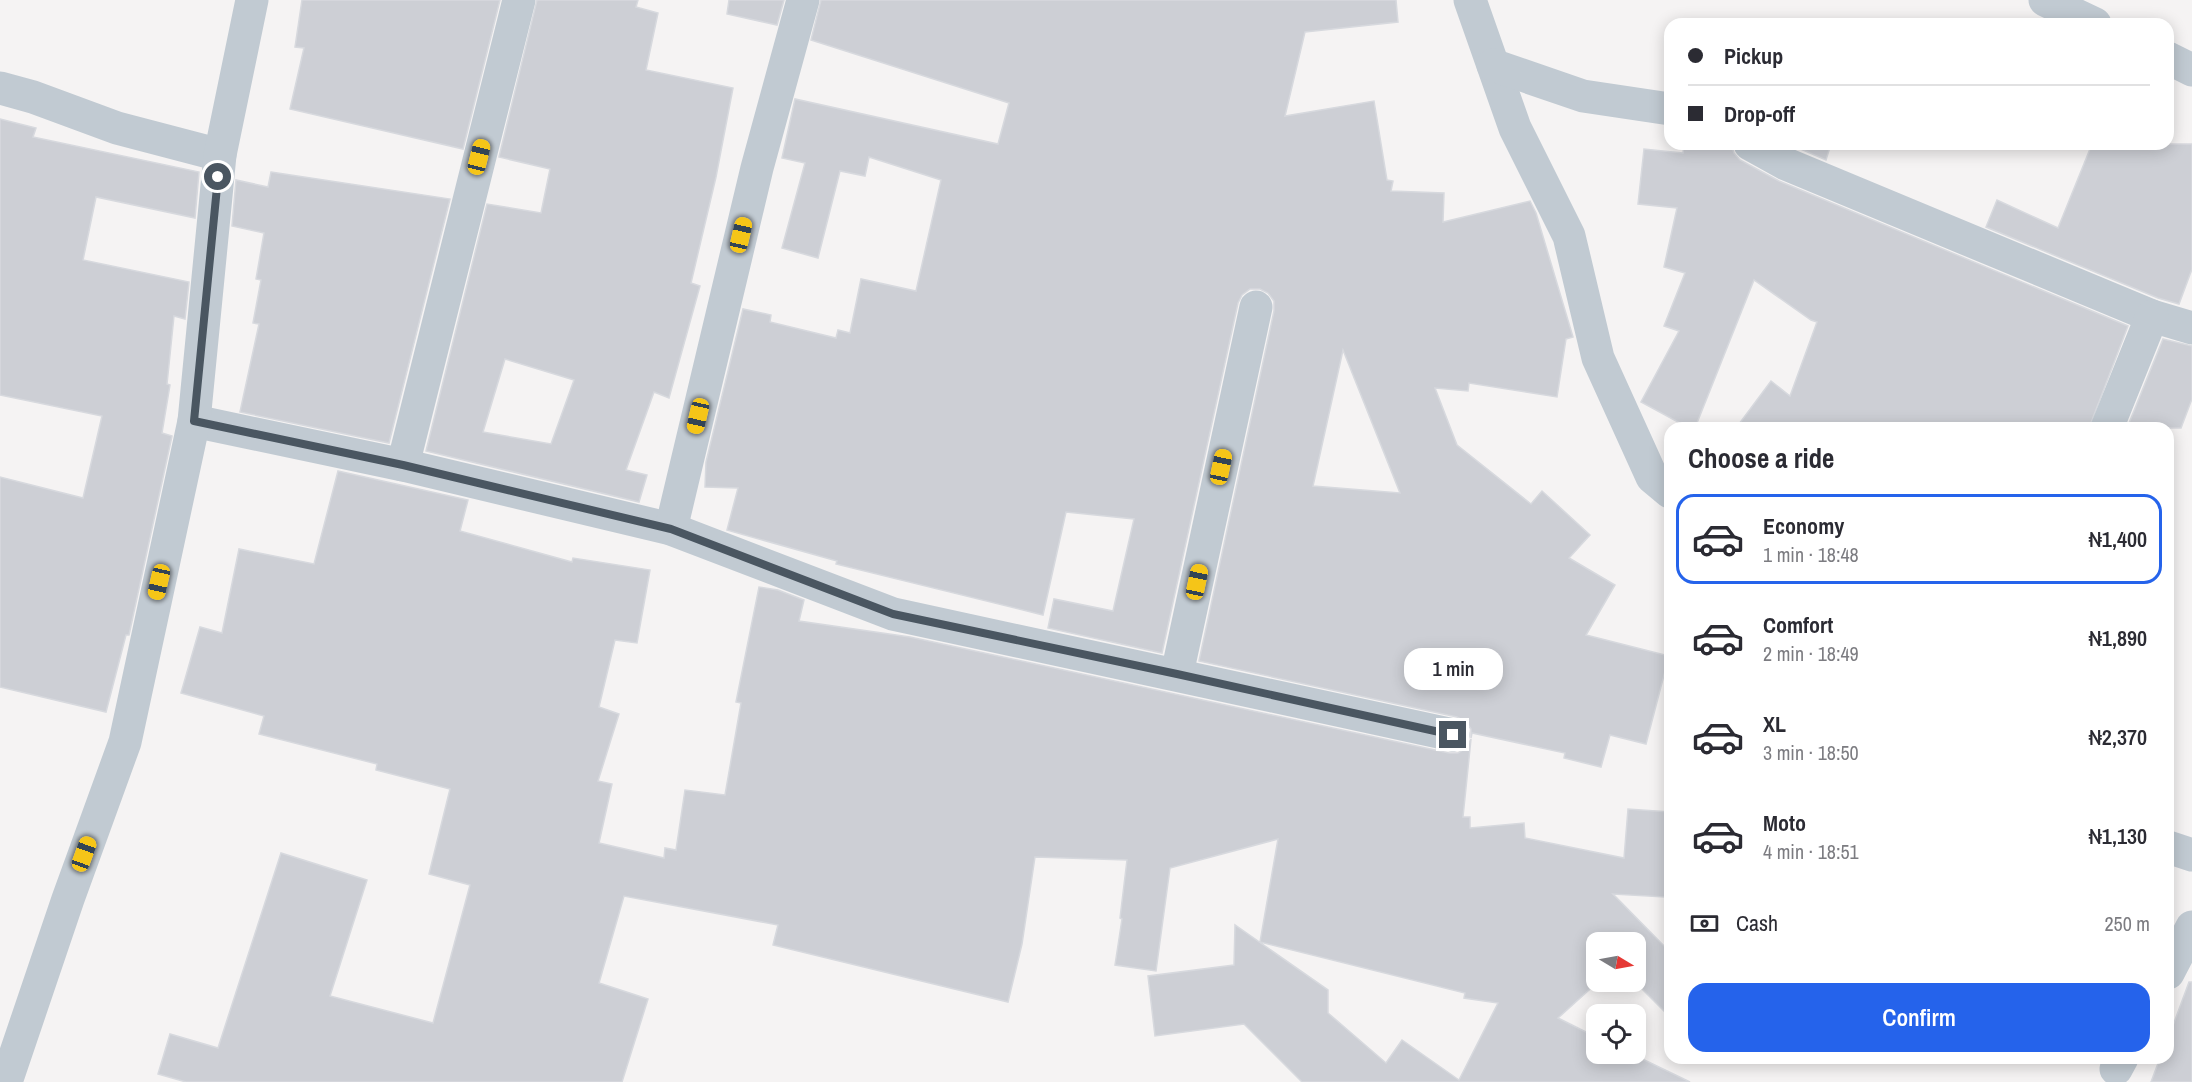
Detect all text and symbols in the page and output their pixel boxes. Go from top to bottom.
text: Pickup [1724,41,1783,71]
text: Drop-off [1724,99,1795,129]
car [466,137,492,177]
route start [204,163,231,190]
car [728,215,754,255]
car [685,396,711,436]
text: Choose a ride [1688,440,1834,476]
car [1208,448,1234,486]
text: Economy [1763,511,1844,541]
icon: car [1691,512,1745,566]
text: ₦1,400 [2089,524,2147,554]
text: 1 min · 18:48 [1763,541,1859,568]
car [146,562,172,602]
car [1184,563,1210,601]
text: Comfort [1763,610,1833,640]
icon: car [1691,611,1745,665]
text: ₦1,890 [2089,623,2147,653]
text: 2 min · 18:49 [1763,640,1859,667]
callout: 1 min [1404,648,1502,690]
text: 1 min [1432,655,1475,682]
text: XL [1763,709,1786,739]
icon: car [1691,710,1745,764]
route end [1439,721,1466,748]
text: ₦2,370 [2089,722,2147,752]
text: 3 min · 18:50 [1763,739,1859,766]
text: Moto [1763,808,1806,838]
icon: car [1691,809,1745,863]
text: ₦1,130 [2089,821,2147,851]
car [69,834,99,874]
text: 4 min · 18:51 [1763,838,1859,865]
icon: cash [1688,907,1721,940]
text: Cash [1736,908,1778,938]
text: 250 m [2104,910,2150,937]
north arrow [1586,932,1646,992]
map controls [1586,932,1646,1064]
button: Confirm [1688,983,2150,1052]
button: locate [1586,1004,1646,1064]

